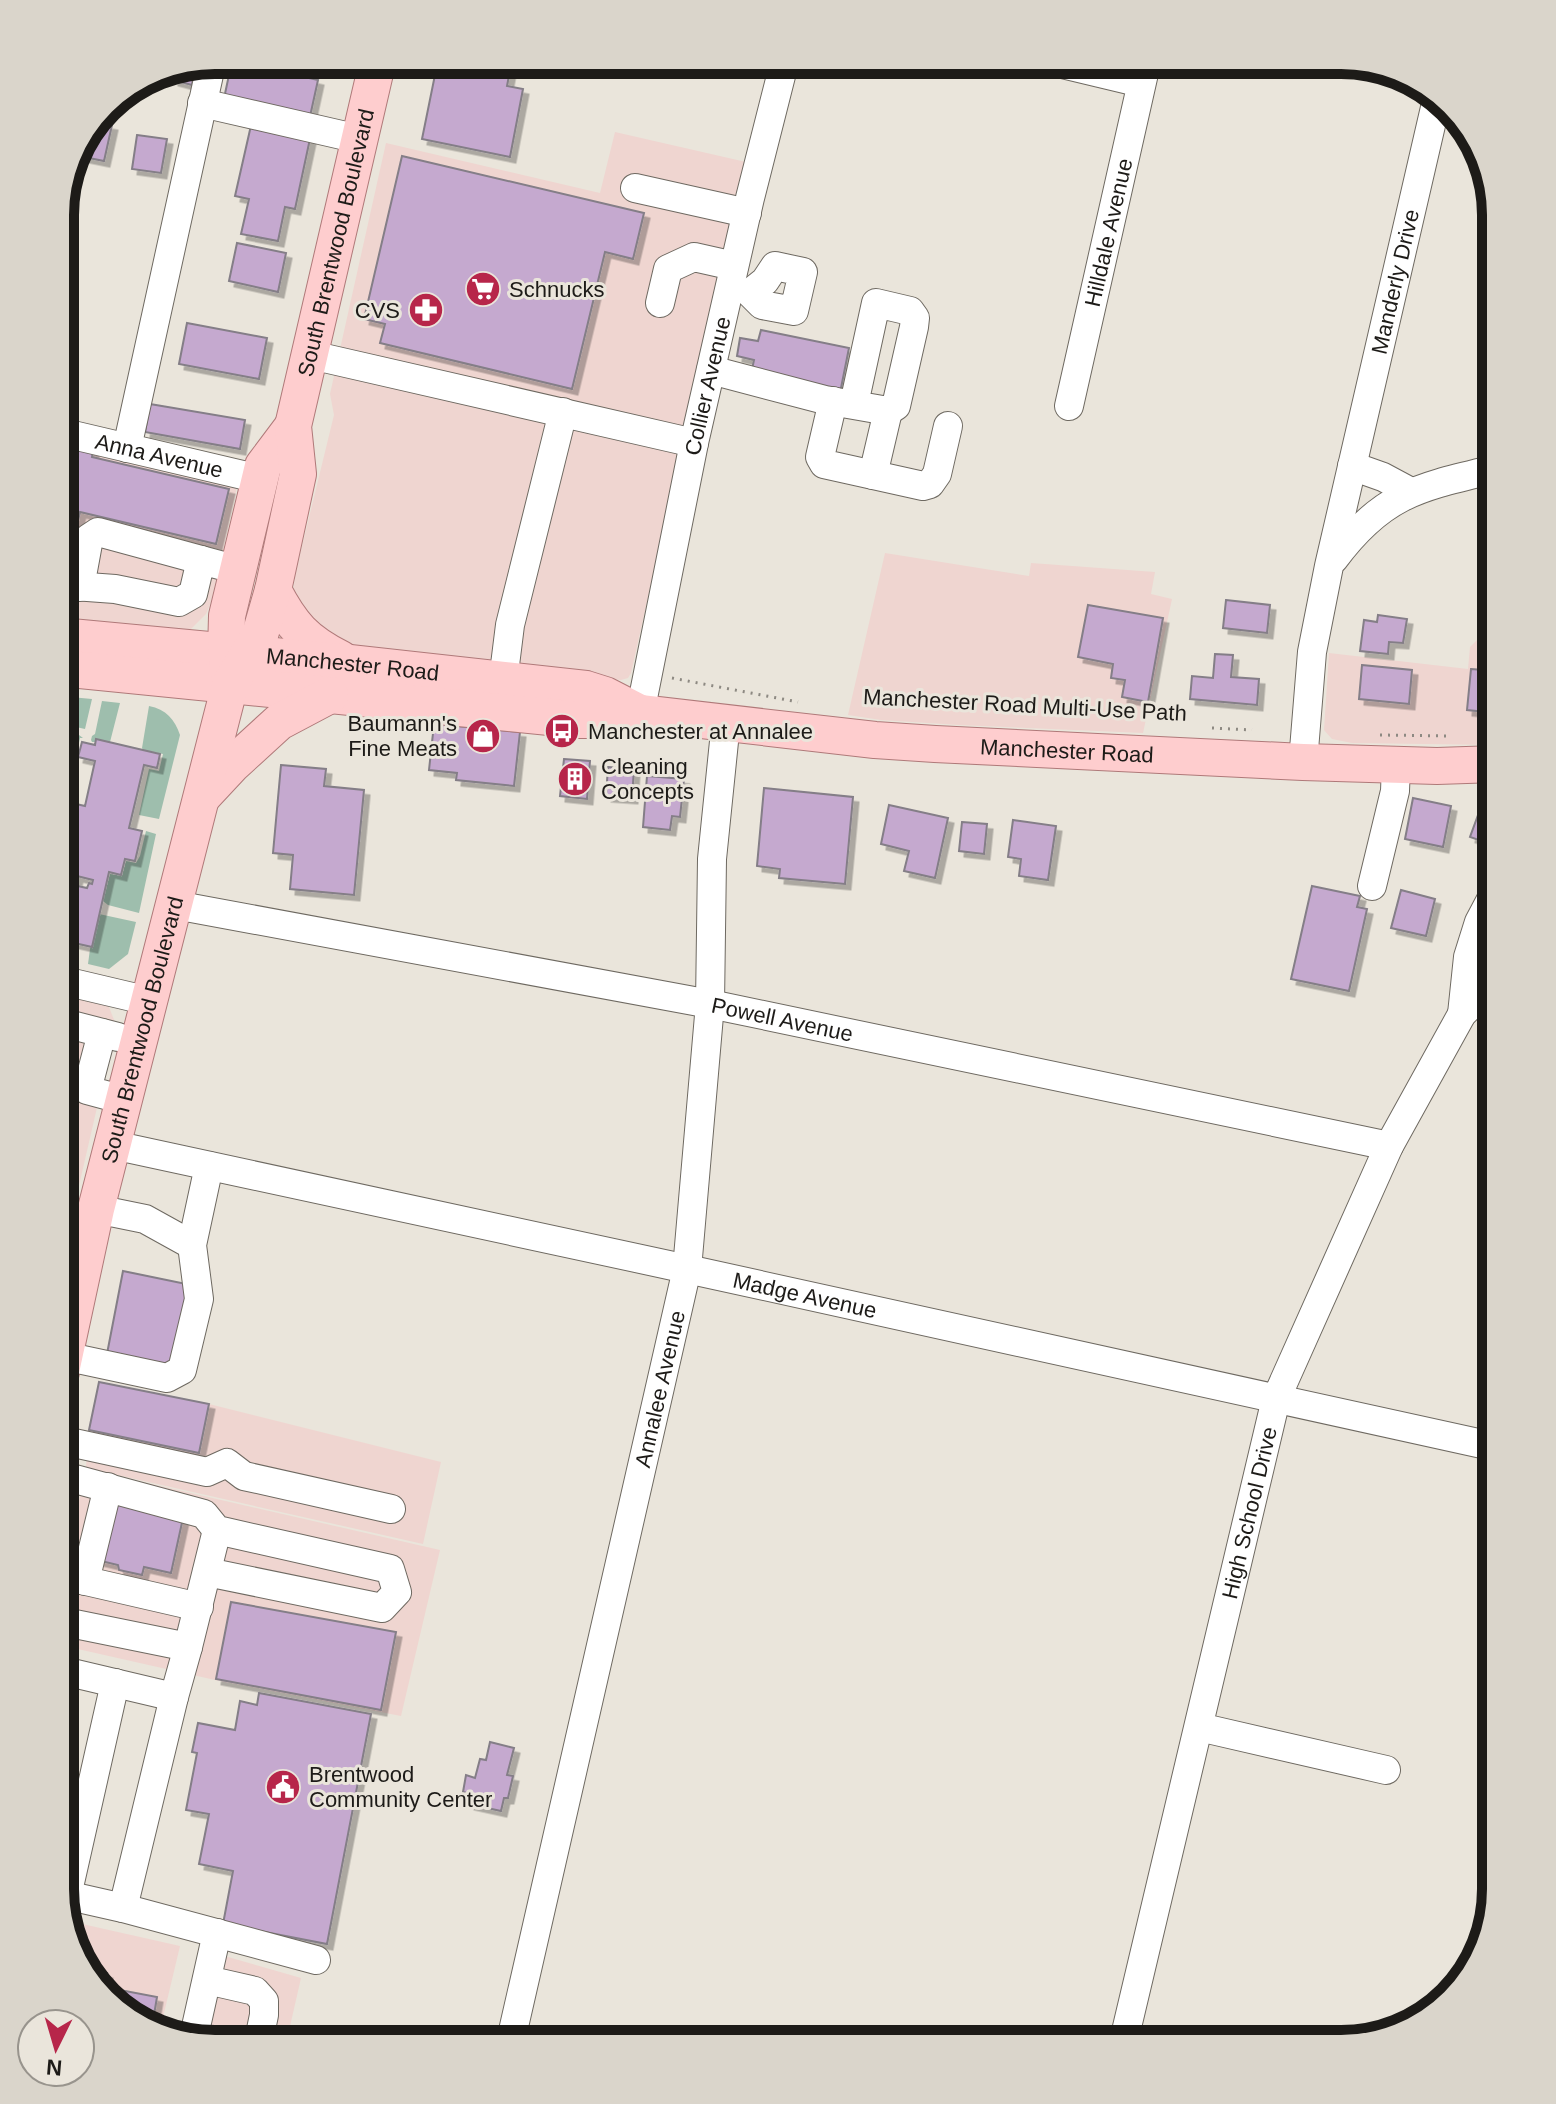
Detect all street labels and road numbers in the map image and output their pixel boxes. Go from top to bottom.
street label: South Brentwood Boulevard [292,106,379,379]
street label: Hilldale Avenue [1079,156,1137,309]
street label: Manderly Drive [1366,207,1424,356]
street label: Collier Avenue [679,314,735,457]
street label: Anna Avenue [93,428,226,482]
street label: Manchester Road [265,643,440,685]
street label: Manchester Road Multi-Use Path [863,684,1187,726]
street label: Manchester Road [979,734,1154,767]
street label: South Brentwood Boulevard [96,894,188,1166]
street label: Powell Avenue [709,992,855,1046]
street label: Madge Avenue [731,1267,879,1323]
street label: Annalee Avenue [630,1308,690,1470]
street label: High School Drive [1217,1424,1282,1601]

